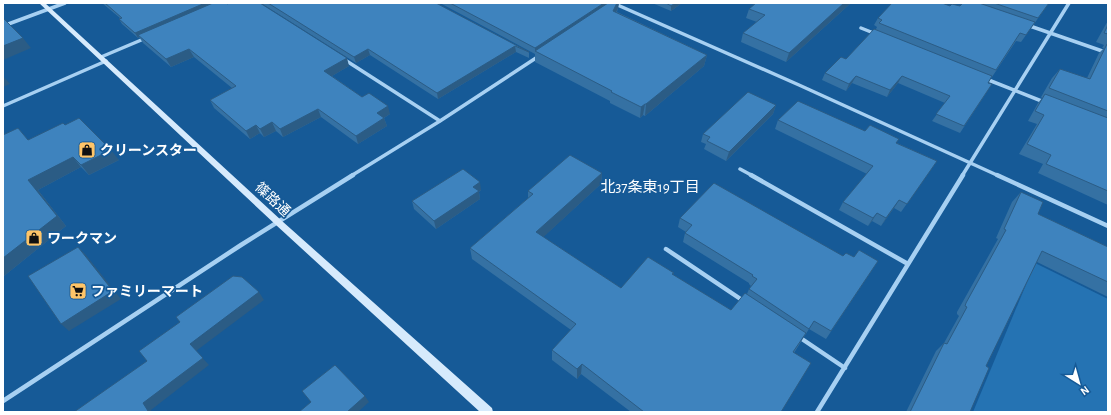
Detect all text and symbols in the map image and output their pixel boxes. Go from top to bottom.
shop icon: クリーンスター [77,140,97,160]
place label: クリーンスター [100,143,197,158]
district label: 北37条東19丁目 [600,178,700,195]
street label: 篠路通 [252,179,294,219]
shop icon: ワークマン [24,228,44,248]
place label: ワークマン [47,231,117,246]
supermarket icon: ファミリーマート [68,281,88,301]
place label: ファミリーマート [91,285,203,299]
north arrow [1059,363,1099,403]
text: N [1078,384,1091,397]

